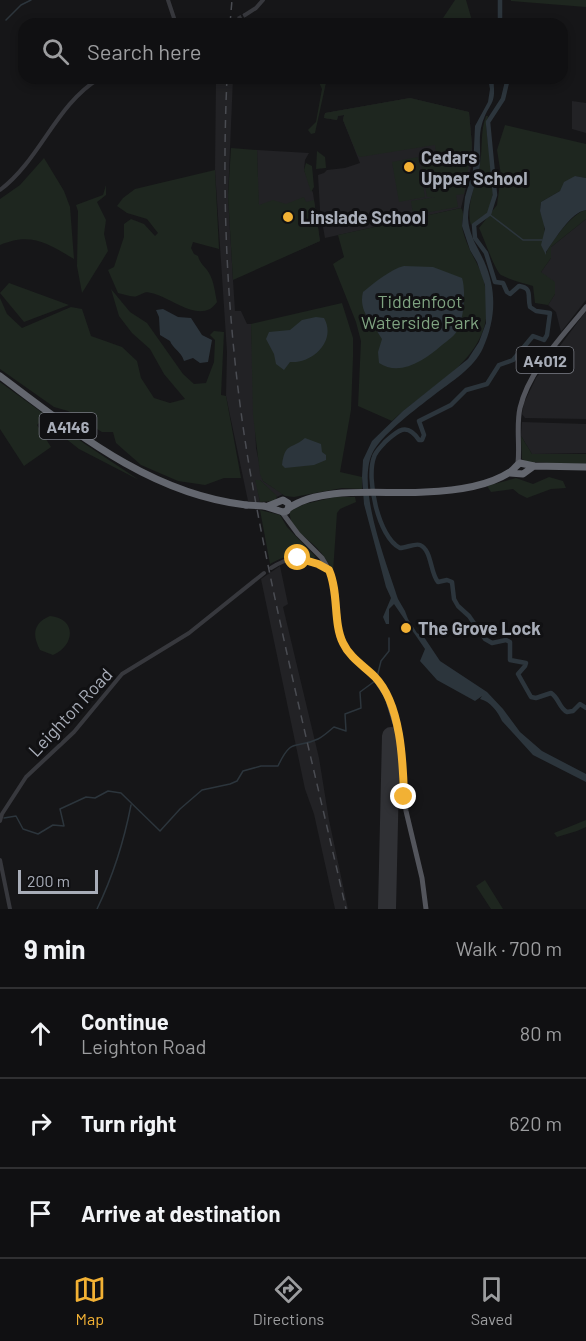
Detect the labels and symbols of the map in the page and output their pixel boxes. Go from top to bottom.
place label: Cedars Upper School [421,146,528,189]
marker: Cedars Upper School [402,160,416,174]
place label: Linslade School [300,206,426,228]
marker: Linslade School [281,210,295,224]
park label: Tiddenfoot Waterside Park [361,290,479,333]
road number: A4012 [516,347,574,373]
road number: A4146 [40,413,97,439]
route start [284,544,310,570]
place label: The Grove Lock [418,617,541,639]
marker: The Grove Lock [399,621,413,635]
street label: Leighton Road [23,663,117,761]
route end [390,783,416,809]
scale bar [18,867,98,894]

